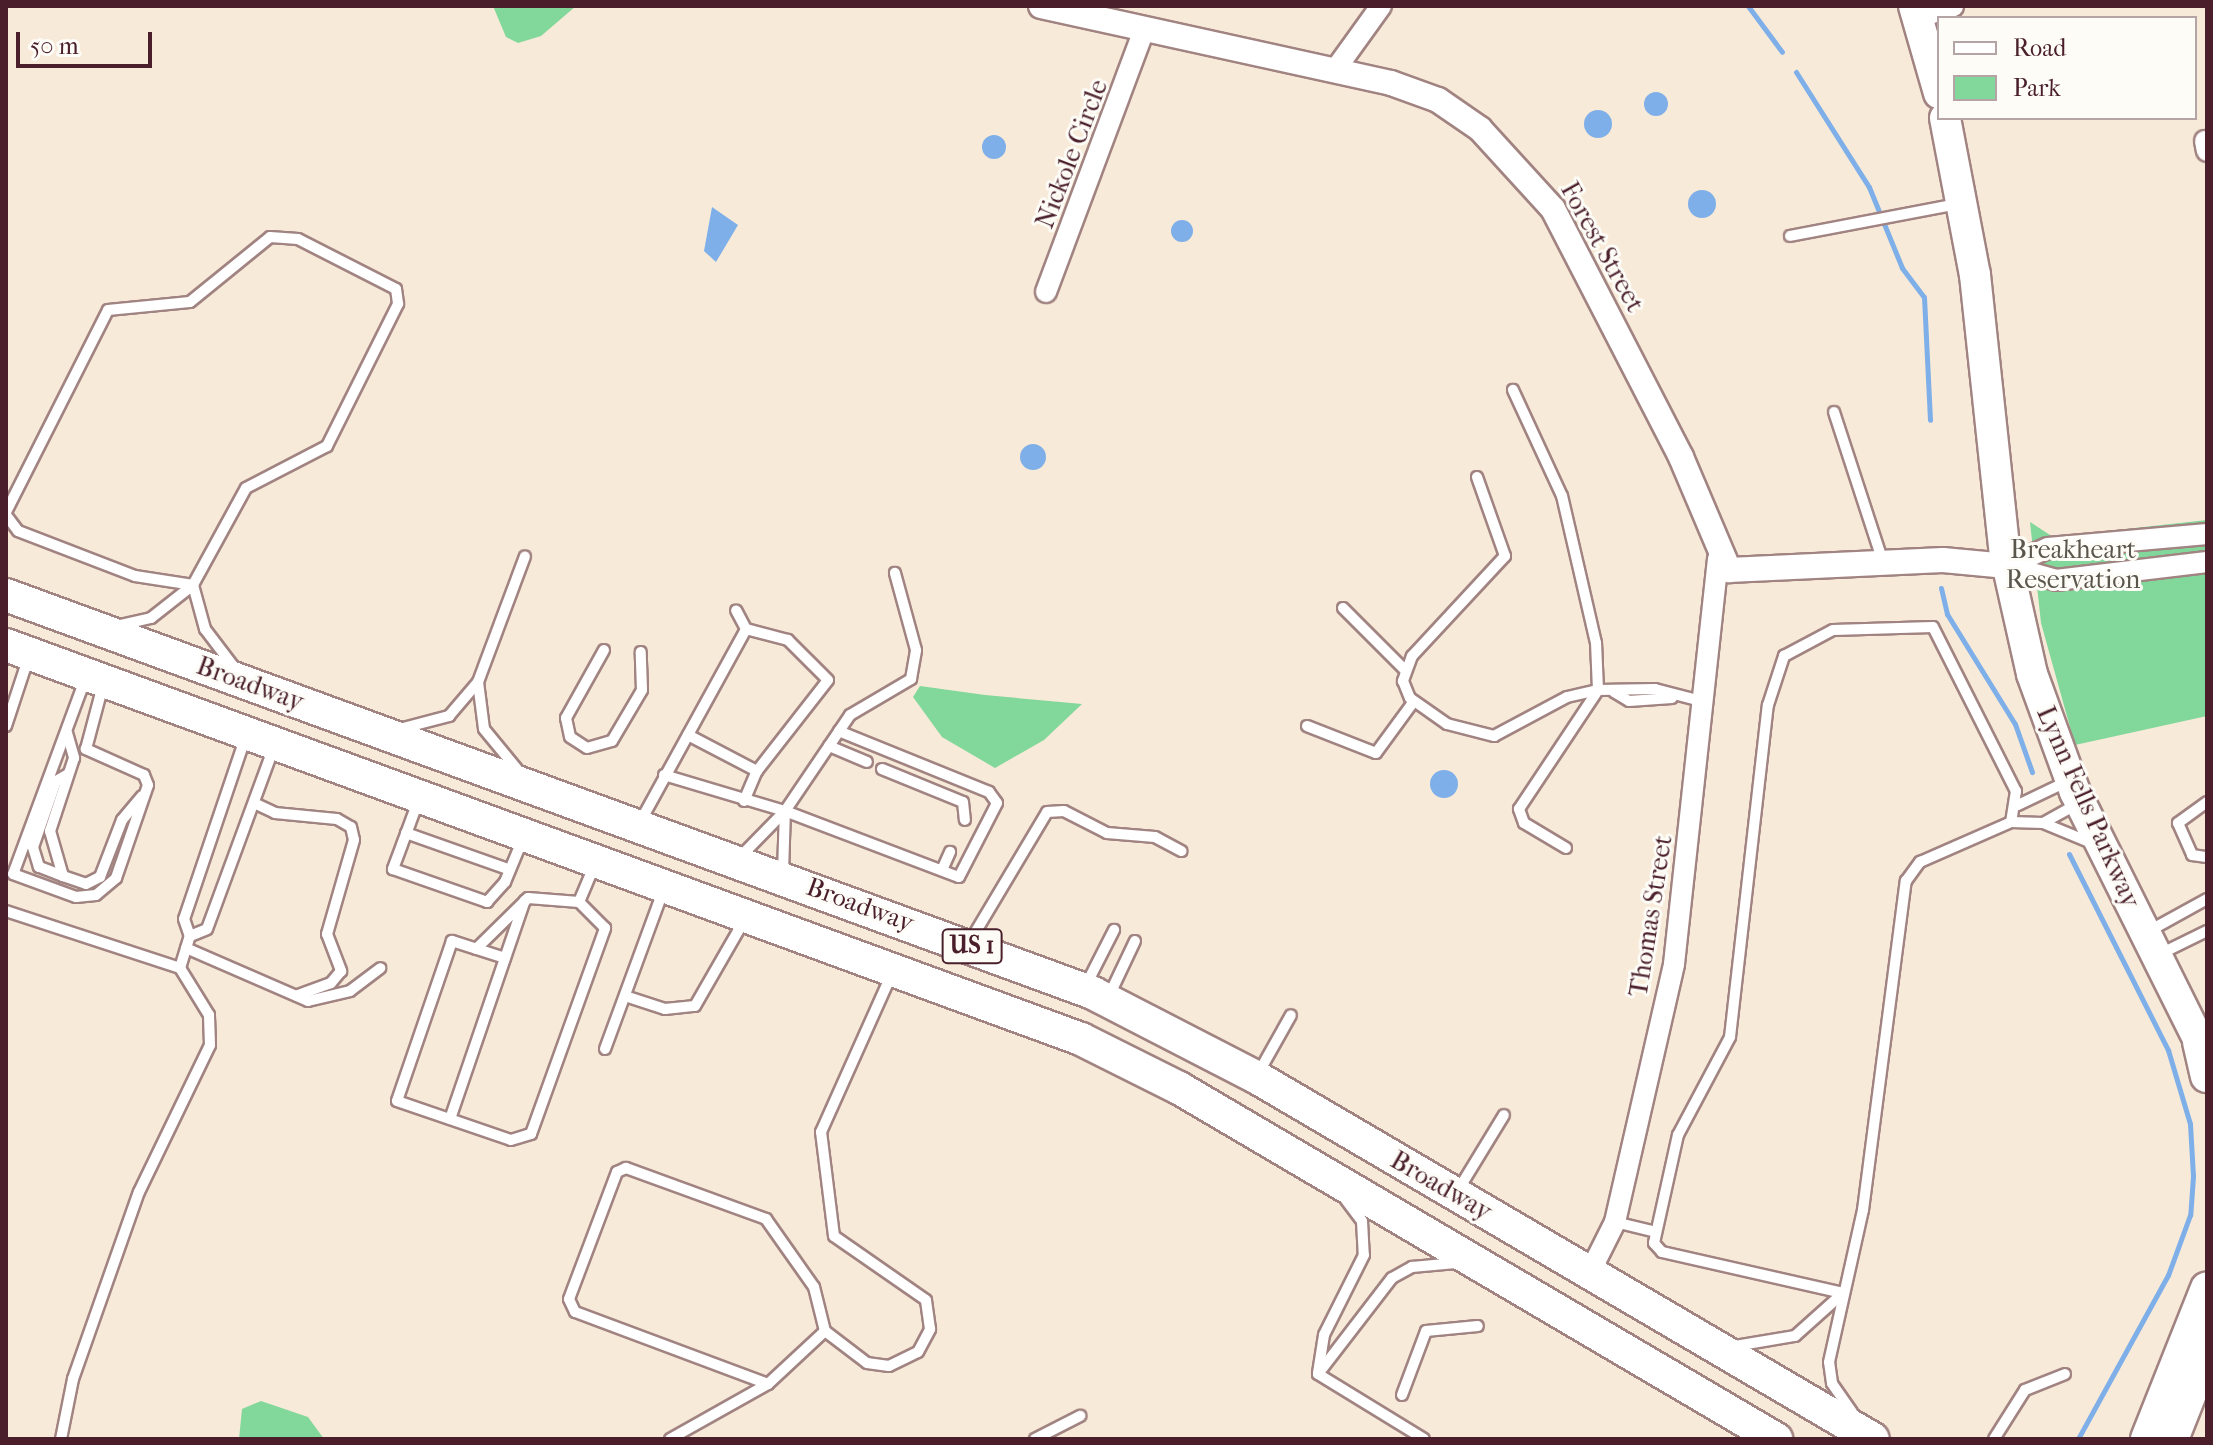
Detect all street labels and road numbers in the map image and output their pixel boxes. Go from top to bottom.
street label: Nickole Circle [1029,75,1115,233]
street label: Forest Street [1554,177,1650,317]
street label: Broadway [192,650,308,718]
street label: Lynn Fells Parkway [2030,702,2146,912]
street label: Thomas Street [1623,833,1679,999]
street label: Broadway [802,871,918,939]
road number: US 1 [940,926,1004,966]
street label: Broadway [1385,1145,1497,1227]

